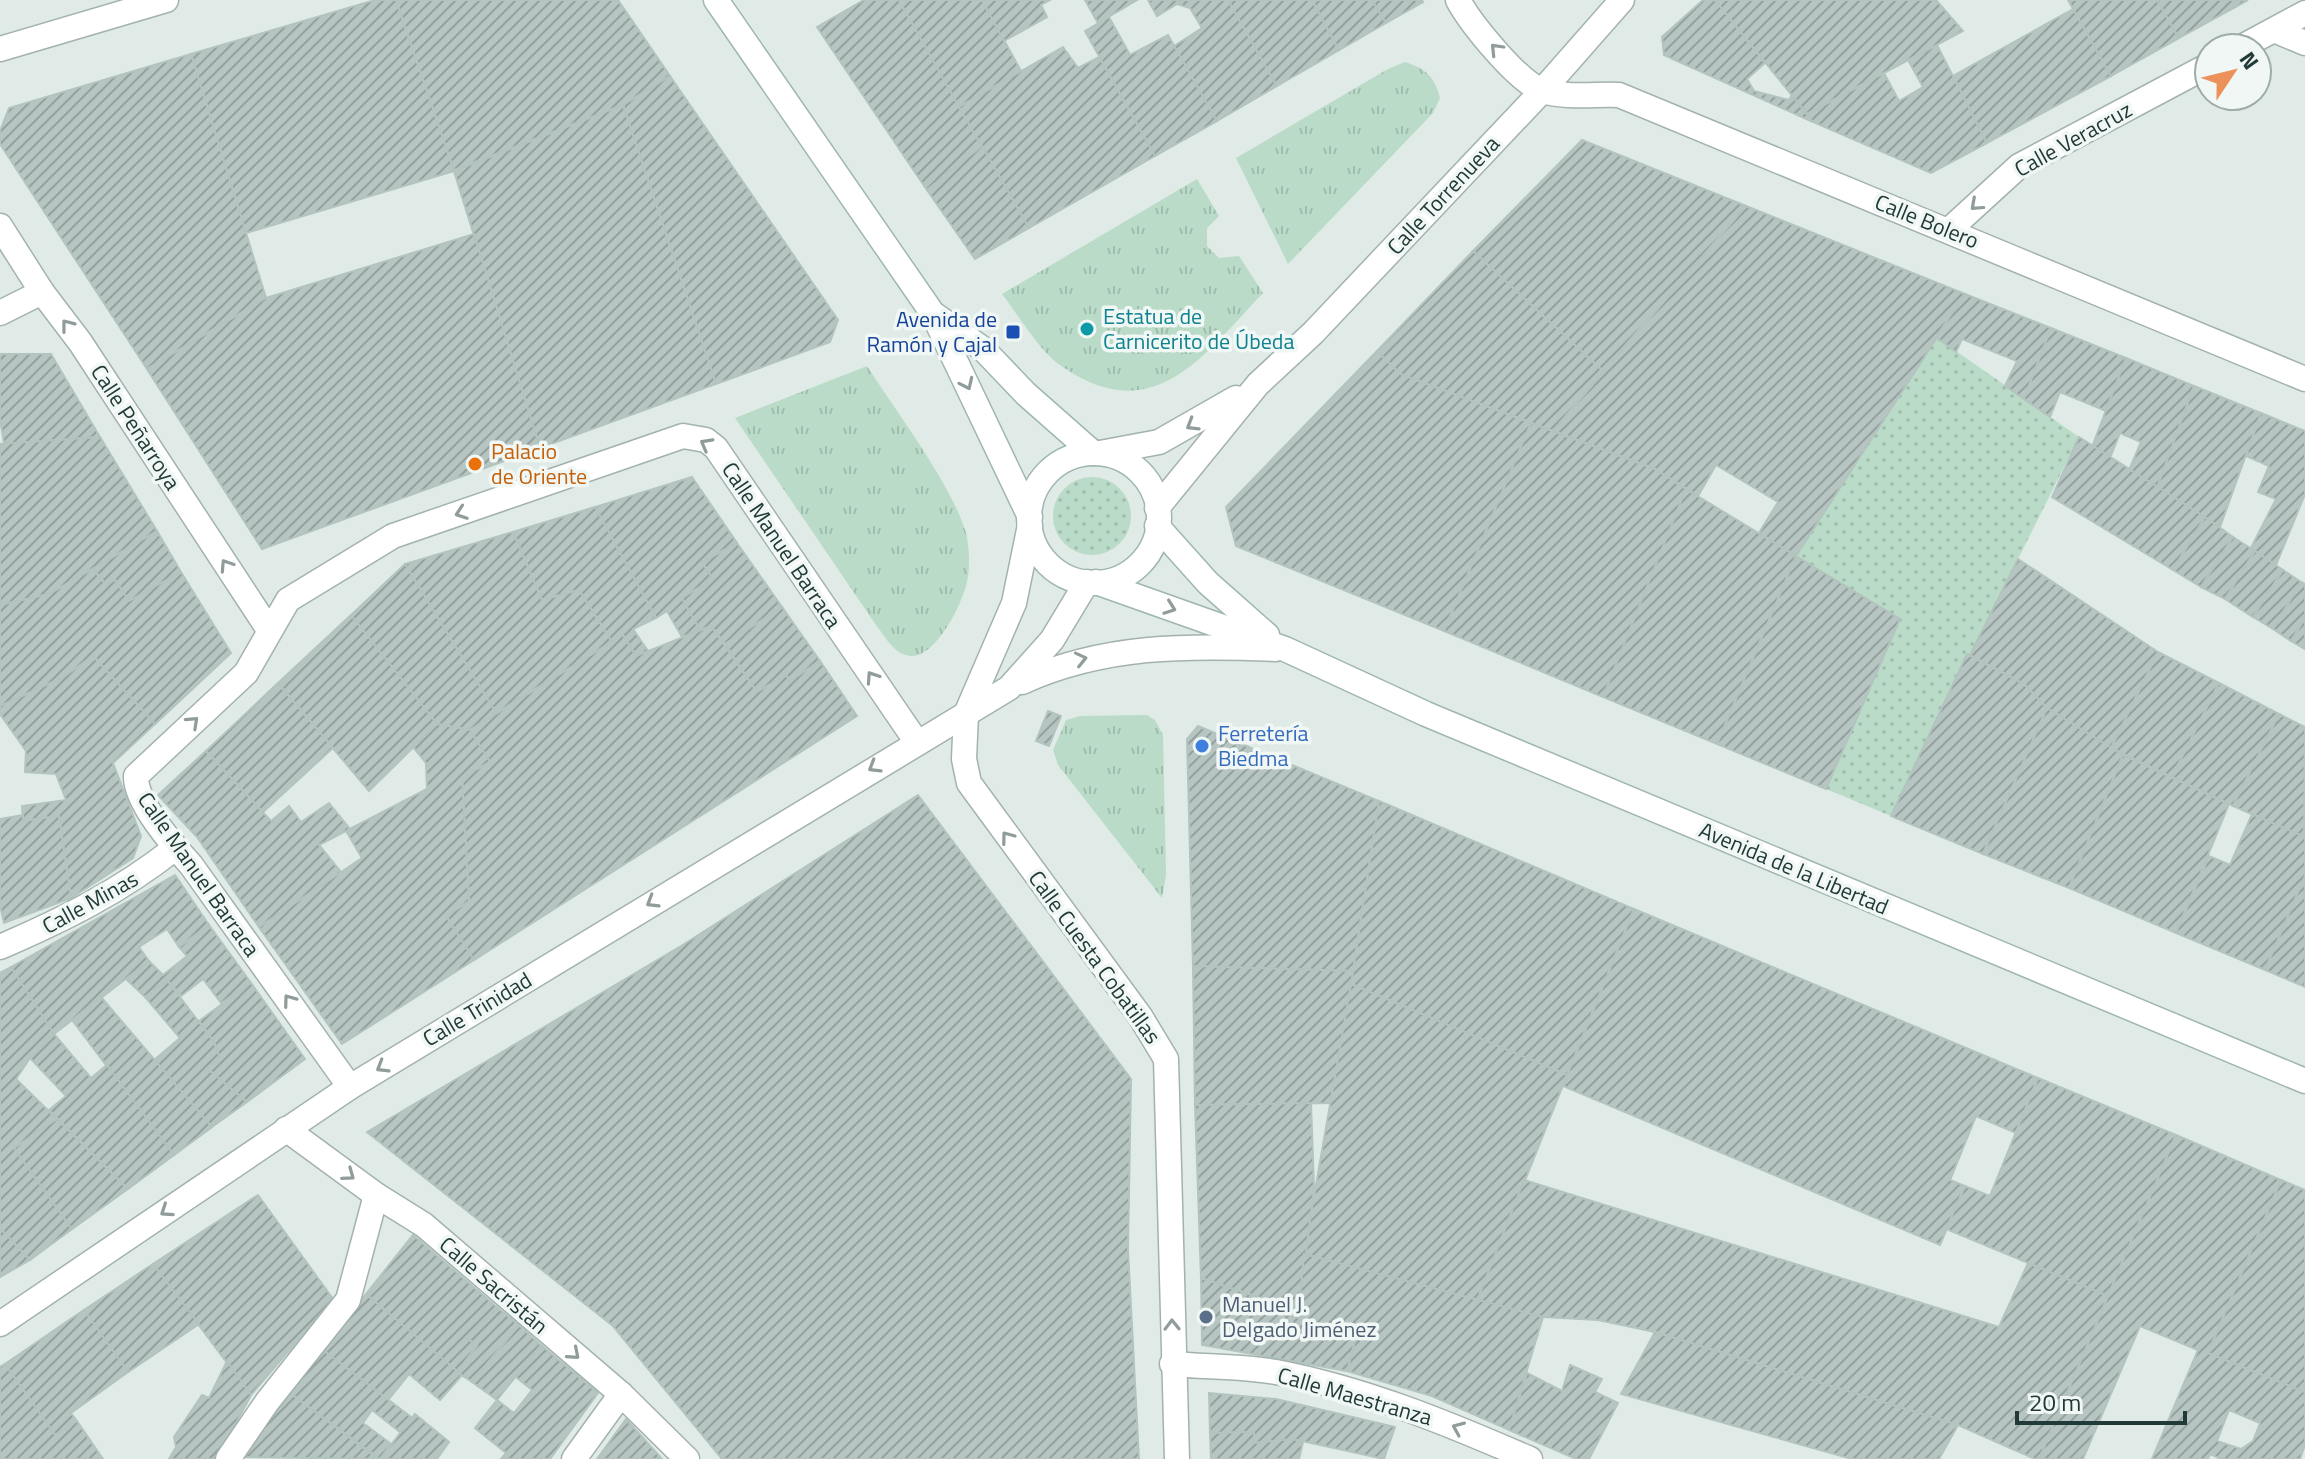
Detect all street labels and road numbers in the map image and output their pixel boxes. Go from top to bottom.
street label: Calle Veracruz [2008,93,2138,185]
street label: Calle Torrenueva [1379,128,1507,262]
street label: Calle Bolero [1870,185,1984,257]
street label: Calle Peñarroya [83,357,189,497]
street label: Calle Manuel Barraca [714,455,850,635]
street label: Calle Manuel Barraca [129,785,269,963]
street label: Avenida de la Libertad [1694,813,1894,923]
street label: Calle Minas [36,862,144,942]
street label: Calle Cuesta Cobatillas [1020,863,1170,1051]
street label: Calle Trinidad [416,963,538,1055]
street label: Calle Sacristán [432,1228,556,1342]
street label: Calle Maestranza [1274,1358,1436,1434]

